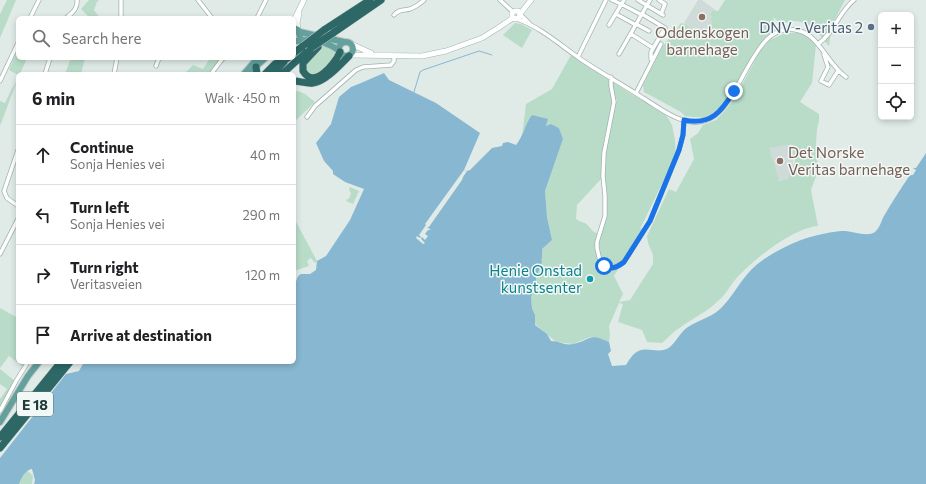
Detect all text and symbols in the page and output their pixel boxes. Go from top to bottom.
marker: Oddenskogen barnehage [697,12,707,22]
map controls [878,12,914,120]
button: + [878,12,914,48]
search box [16,16,296,60]
place label: DNV - Veritas 2 [759,18,863,36]
marker: DNV - Veritas 2 [866,22,876,32]
place label: Oddenskogen barnehage [655,23,749,58]
icon: search [30,27,52,49]
text: Search here [62,29,141,47]
button: − [878,48,914,84]
route end [725,82,743,100]
button: locate [878,84,914,120]
text: 6 min [32,88,75,109]
text: Walk · 450 m [205,90,280,106]
text: Continue [70,138,134,156]
place label: Det Norske Veritas barnehage [788,143,910,178]
icon: ahead [32,144,54,166]
text: 40 m [250,147,280,163]
text: Sonja Henies vei [70,156,165,172]
marker: Det Norske Veritas barnehage [775,156,785,166]
text: Turn left [70,198,129,216]
icon: left [32,204,54,226]
text: 290 m [243,207,280,223]
text: Sonja Henies vei [70,216,165,232]
route start [595,257,613,275]
text: Turn right [70,258,139,276]
place label: Henie Onstad kunstsenter [489,261,582,296]
icon: right [32,264,54,286]
text: 120 m [245,267,280,283]
marker: Henie Onstad kunstsenter [585,274,595,284]
text: Veritasveien [70,276,142,292]
icon: arrive [32,324,54,346]
text: Arrive at destination [70,326,212,344]
road number: E 18 [17,392,53,416]

